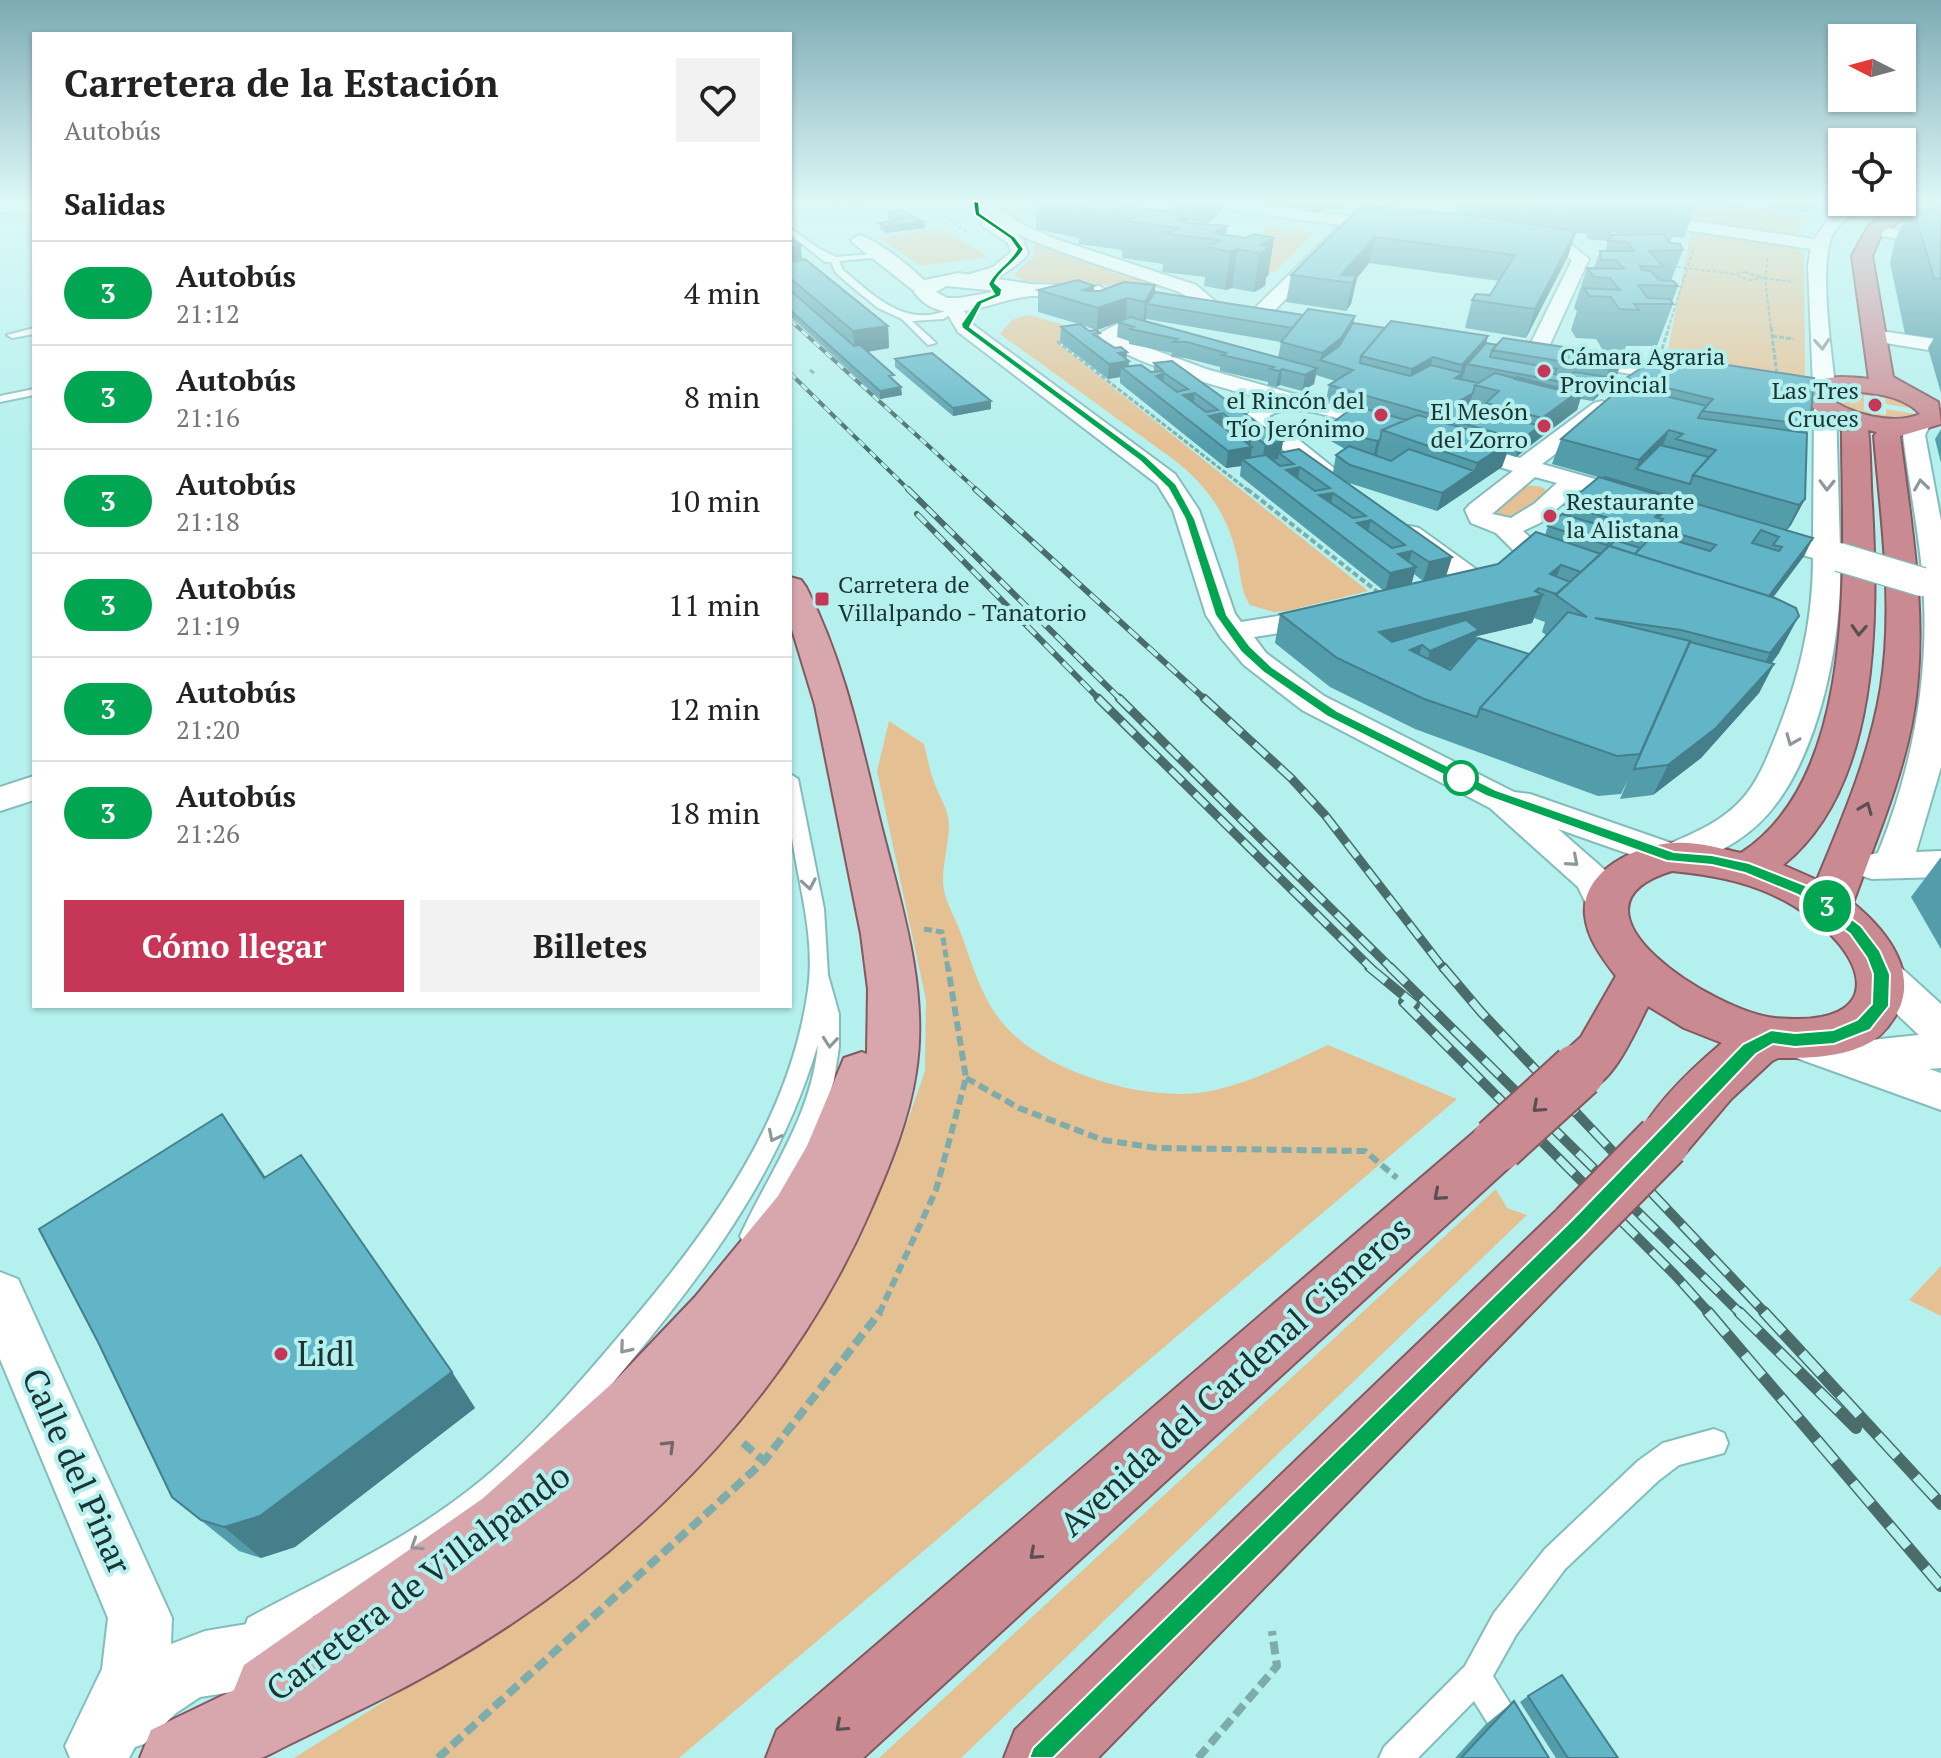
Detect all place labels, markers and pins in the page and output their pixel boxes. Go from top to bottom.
place label: Cámara Agraria Provincial [1560,340,1725,400]
marker: Cámara Agraria Provincial [1535,362,1553,380]
place label: Las Tres Cruces [1772,374,1859,434]
place label: el Rincón del Tío Jerónimo [1226,384,1365,444]
place label: El Mesón del Zorro [1430,395,1528,455]
marker: Las Tres Cruces [1866,396,1884,414]
marker: el Rincón del Tío Jerónimo [1372,406,1390,424]
marker: El Mesón del Zorro [1535,417,1553,435]
place label: Restaurante la Alistana [1566,485,1695,545]
marker: Restaurante la Alistana [1541,507,1559,525]
place label: Carretera de Villalpando - Tanatorio [838,568,1086,628]
marker: Carretera de Villalpando - Tanatorio [813,590,831,608]
unlabelled marker [1444,761,1478,795]
place label: Lidl [297,1331,355,1376]
marker: Lidl [272,1345,290,1363]

